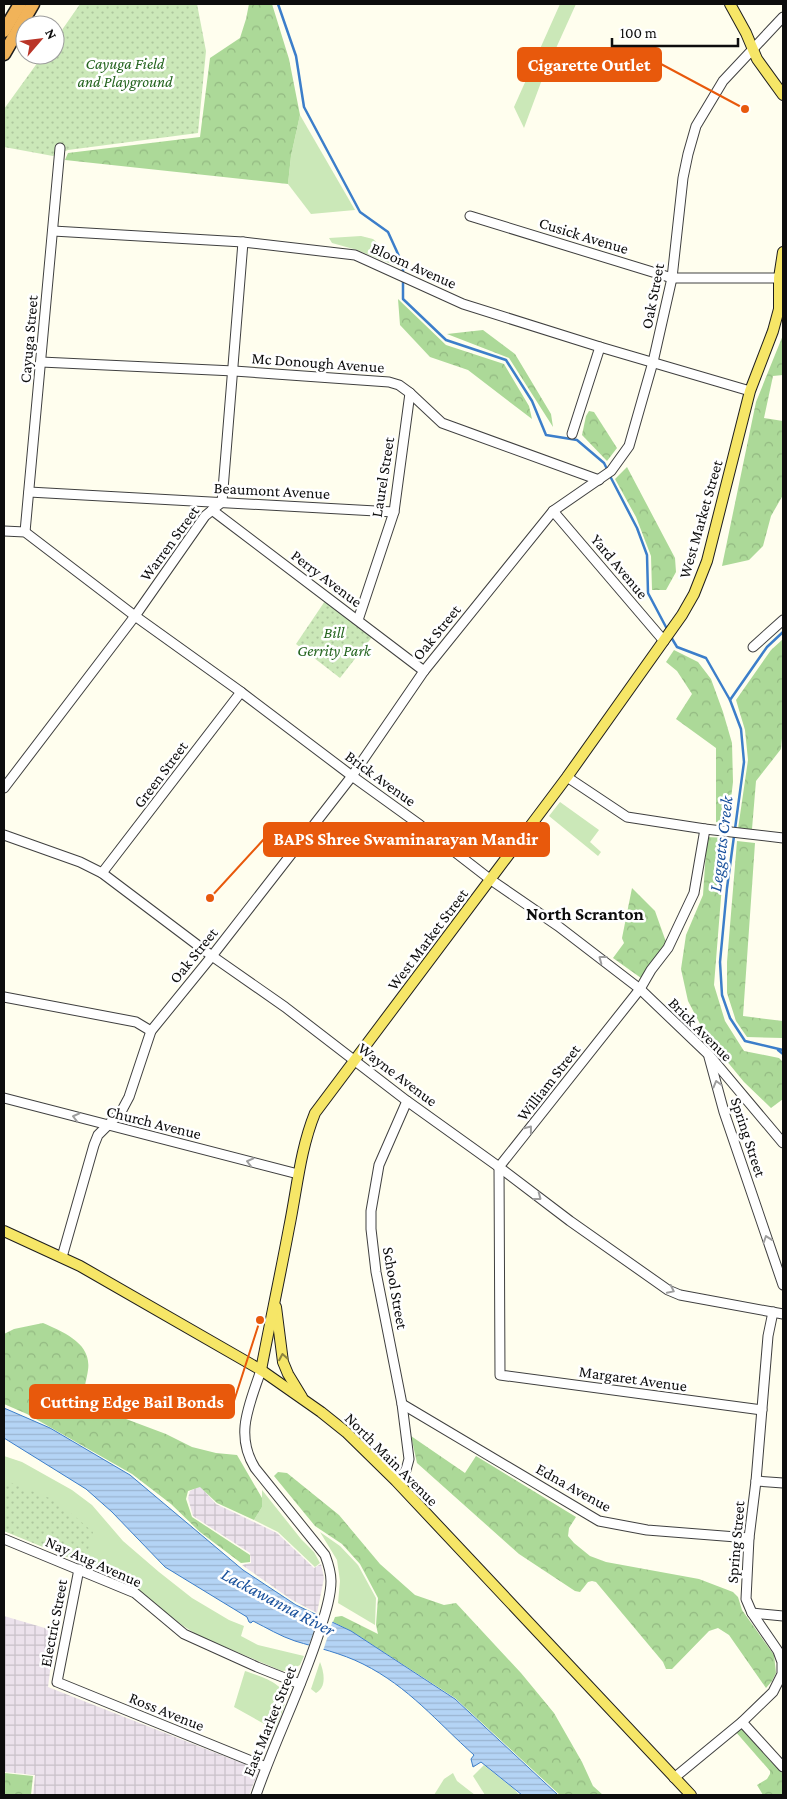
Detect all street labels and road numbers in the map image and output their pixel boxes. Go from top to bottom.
street label: Cusick Avenue [537,214,631,257]
street label: Bloom Avenue [368,239,459,292]
street label: Oak Street [638,261,667,330]
street label: Cayuga Street [16,294,42,384]
street label: Mc Donough Avenue [251,349,385,377]
street label: Laurel Street [368,435,397,518]
street label: West Market Street [675,457,726,580]
street label: Beaumont Avenue [213,479,331,502]
street label: Warren Street [137,502,203,584]
street label: Yard Avenue [588,531,651,602]
street label: Perry Avenue [288,546,365,611]
street label: Oak Street [409,601,464,663]
street label: Green Street [130,737,191,811]
street label: Brick Avenue [342,747,419,810]
street label: West Market Street [384,885,471,993]
street label: Oak Street [166,924,221,986]
street label: Brick Avenue [665,994,736,1065]
street label: Wayne Avenue [354,1039,441,1110]
street label: William Street [513,1040,584,1124]
street label: Spring Street [727,1095,770,1180]
street label: Church Avenue [105,1102,203,1142]
street label: School Street [380,1246,411,1331]
street label: Margaret Avenue [578,1362,688,1395]
street label: North Main Avenue [342,1409,442,1509]
street label: Edna Avenue [533,1460,614,1515]
street label: Spring Street [723,1499,749,1584]
street label: Nay Aug Avenue [43,1533,144,1591]
street label: Electric Street [37,1577,70,1668]
street label: East Market Street [240,1663,300,1779]
street label: Ross Avenue [127,1689,207,1734]

